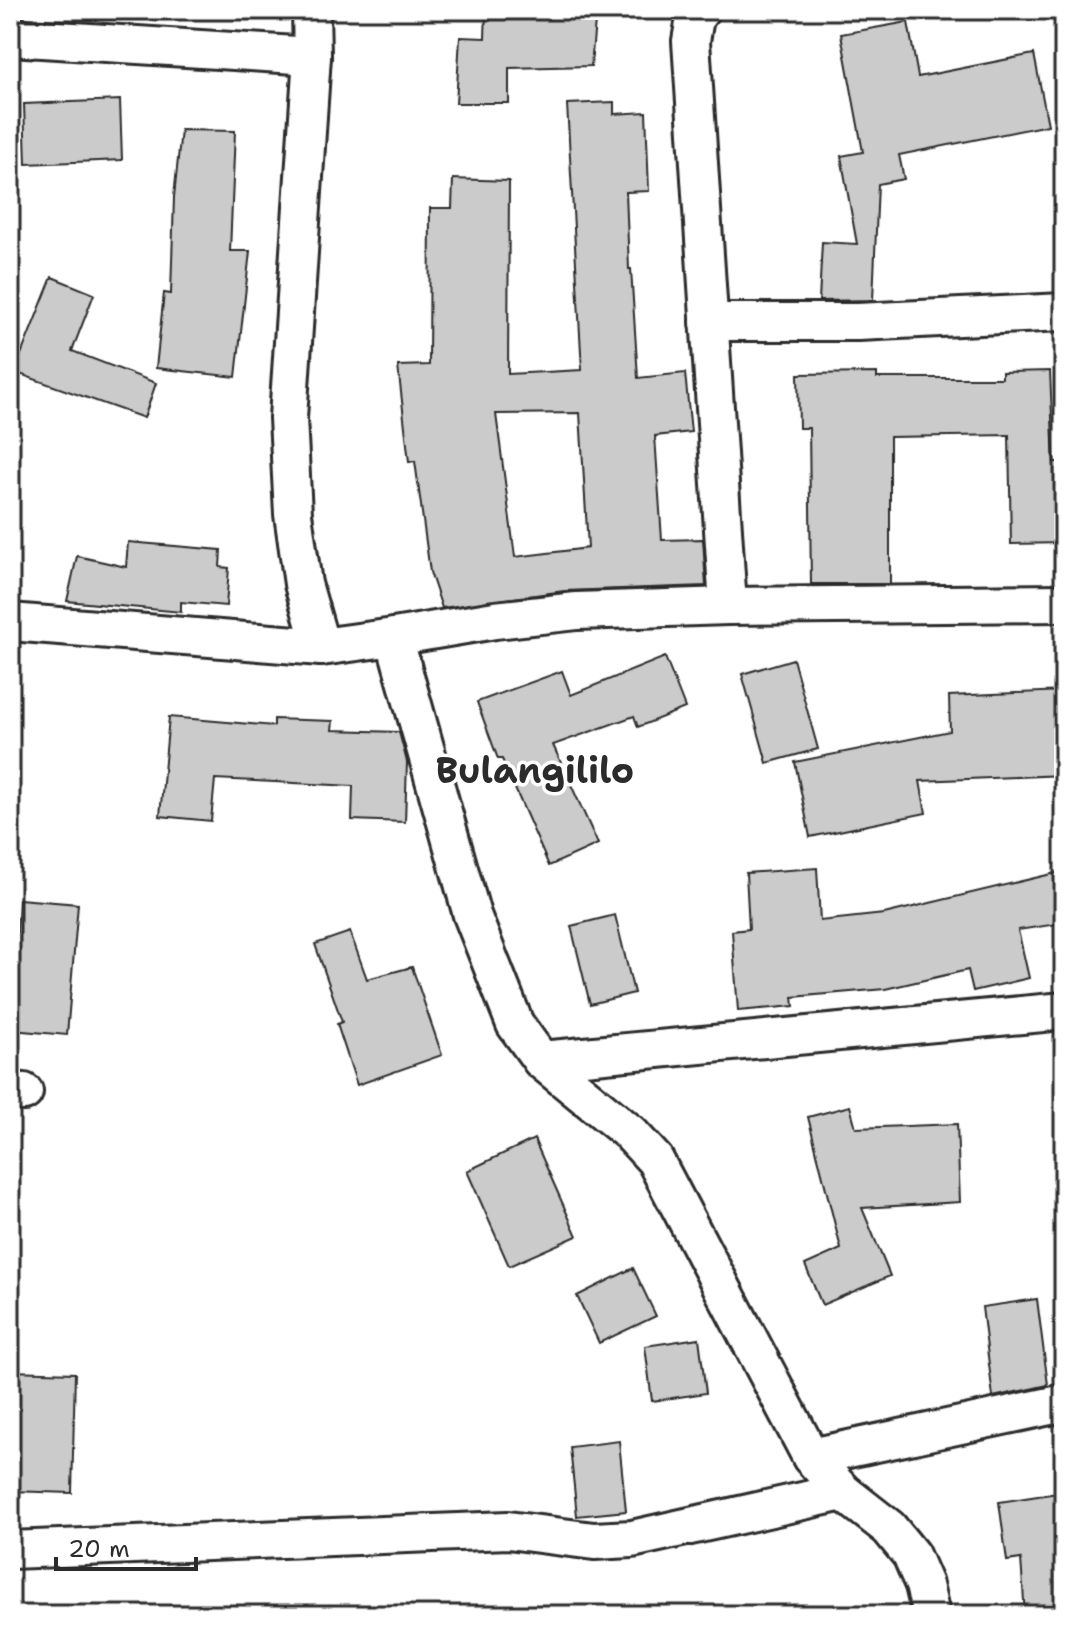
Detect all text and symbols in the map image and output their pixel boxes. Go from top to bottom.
district label: Bulangililo [436,746,634,795]
scale bar [56,1521,196,1571]
text: 20 m [68,1533,130,1565]

